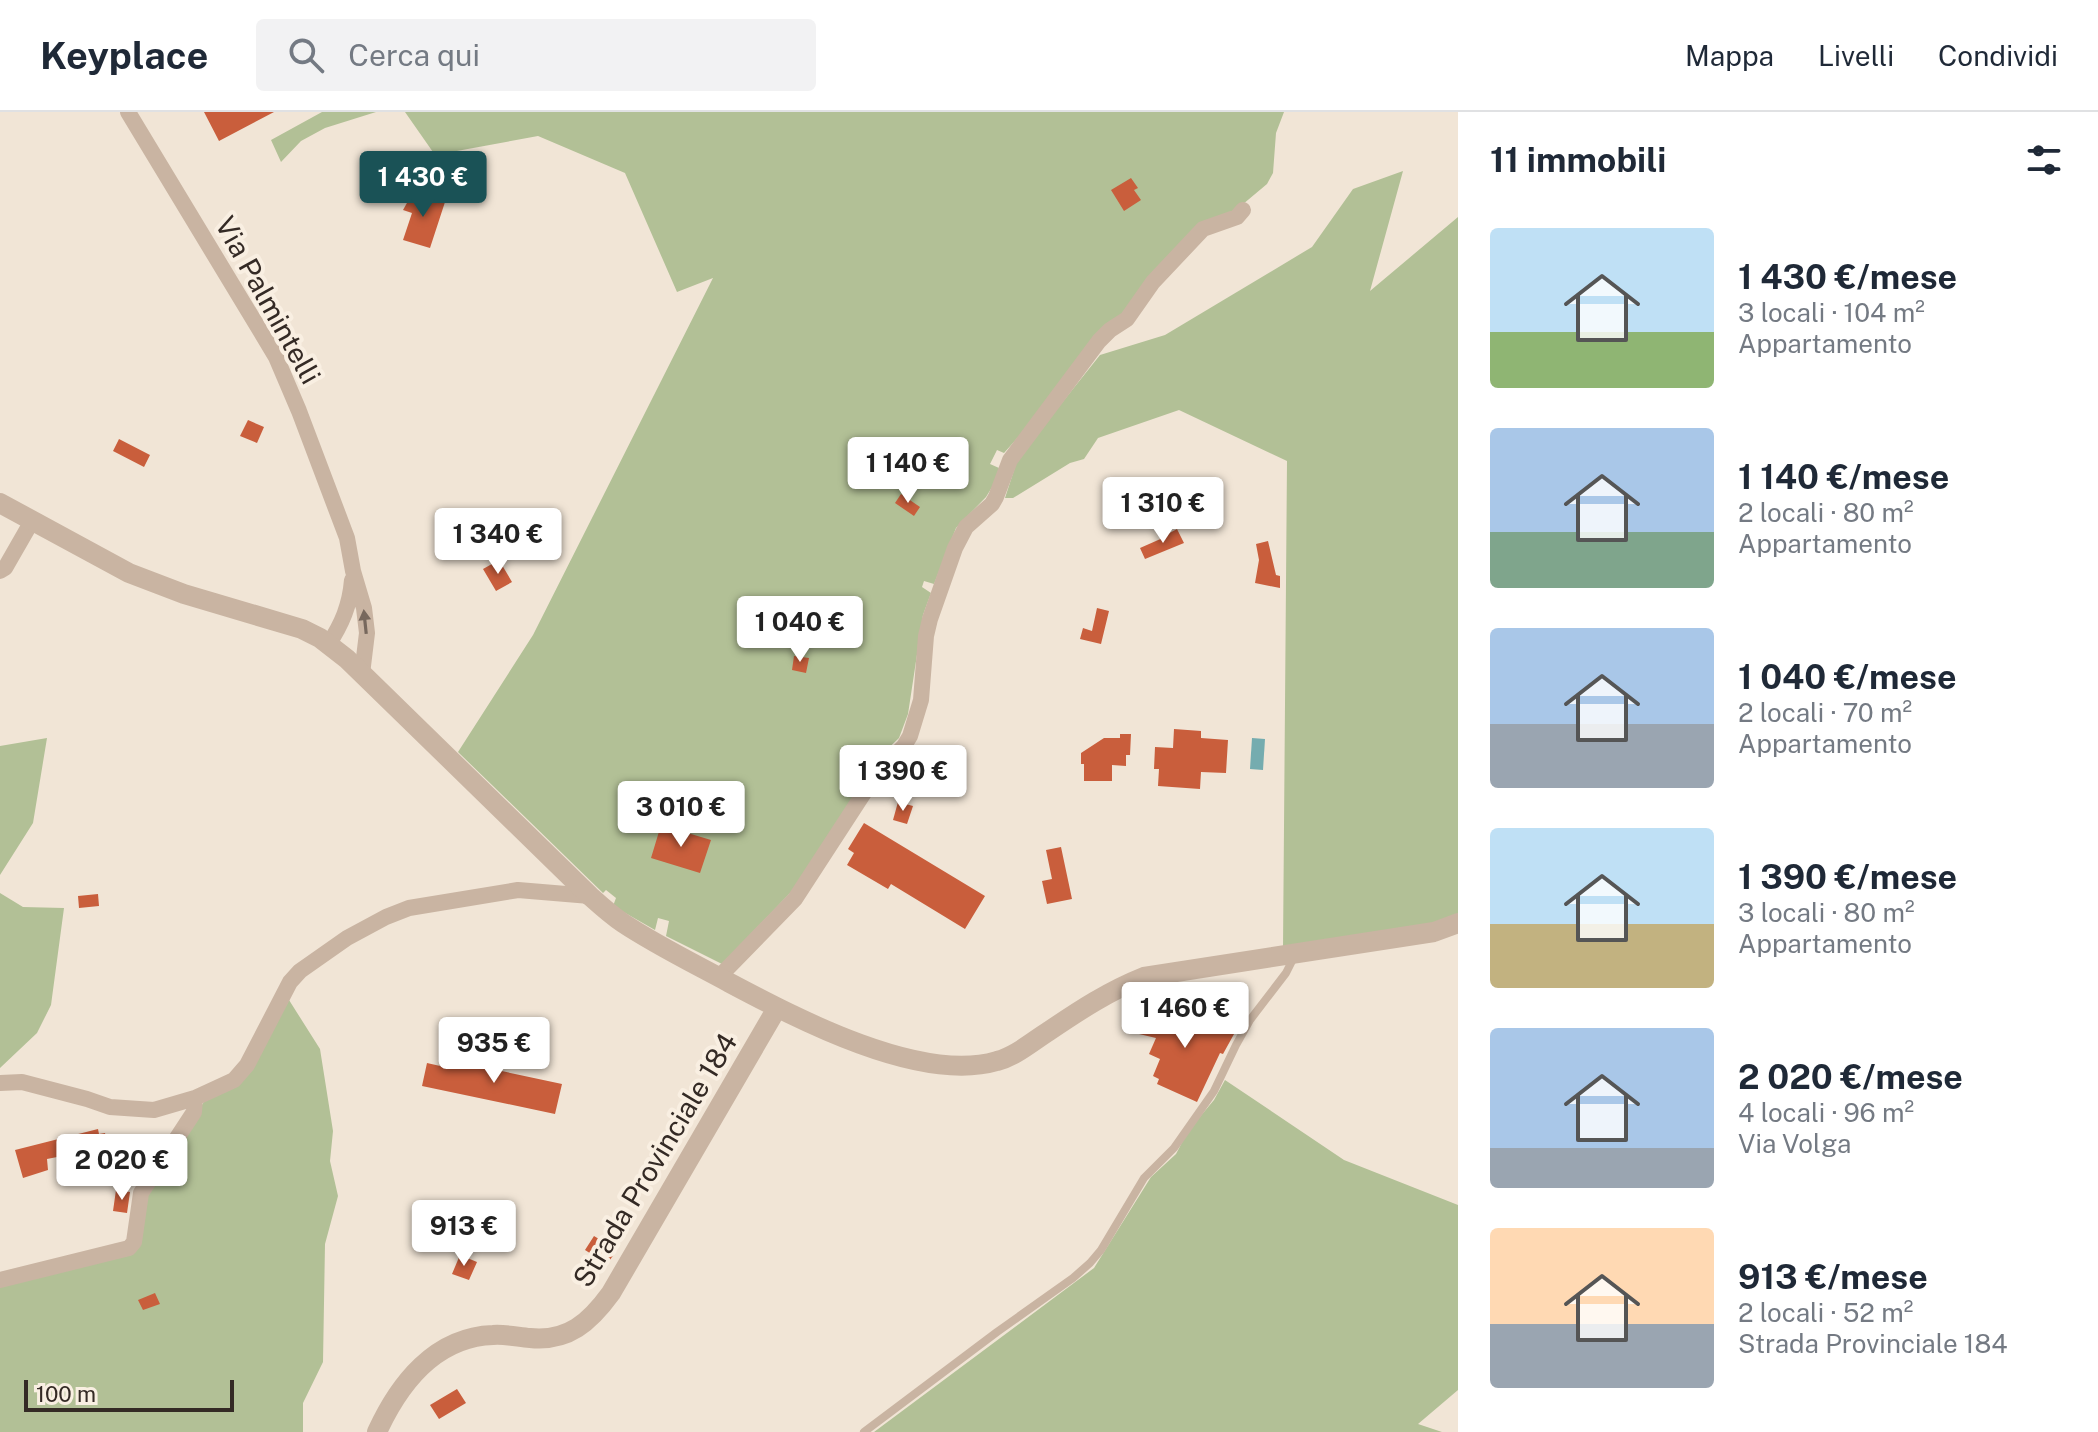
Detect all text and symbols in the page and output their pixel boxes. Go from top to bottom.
search box [256,19,816,91]
text: Keyplace [40,33,208,78]
icon: search [284,33,328,77]
text: Cerca qui [348,37,480,73]
text: Mappa [1685,39,1774,72]
text: Livelli [1818,39,1894,72]
text: Condividi [1938,39,2058,72]
icon: filters [2022,138,2066,182]
text: 11 immobili [1490,140,1666,180]
pin: 1 430 € [349,151,497,219]
text: 1 430 € [378,161,468,192]
street label: Via Palmintelli [209,210,328,389]
text: 1 430 €/mese [1738,257,1957,297]
icon: home [1554,260,1650,356]
text: 3 locali · 104 m² [1738,297,1925,328]
text: Appartamento [1738,328,1912,359]
pin: 1 140 € [834,437,982,505]
text: 1 140 € [866,447,950,478]
text: 1 140 €/mese [1738,457,1949,497]
icon: home [1554,460,1650,556]
pin: 1 310 € [1089,477,1237,545]
text: 1 310 € [1121,487,1205,518]
text: 2 locali · 80 m² [1738,497,1914,528]
pin: 1 340 € [424,508,572,576]
text: 1 340 € [453,518,543,549]
text: Appartamento [1738,528,1912,559]
pin: 1 040 € [726,596,874,664]
text: 1 040 € [755,606,845,637]
one-way arrow [359,609,372,634]
text: 1 040 €/mese [1738,657,1957,697]
icon: home [1554,660,1650,756]
text: 2 locali · 70 m² [1738,697,1912,728]
text: Appartamento [1738,728,1912,759]
pin: 1 390 € [829,745,977,813]
text: 1 390 € [858,755,948,786]
pin: 3 010 € [607,781,755,849]
text: 3 010 € [636,791,726,822]
text: 1 390 €/mese [1738,857,1957,897]
icon: home [1554,860,1650,956]
text: 3 locali · 80 m² [1738,897,1915,928]
text: Appartamento [1738,928,1912,959]
pin: 1 460 € [1111,982,1259,1050]
text: 1 460 € [1140,992,1230,1023]
pin: 935 € [438,1017,550,1085]
text: 935 € [457,1027,531,1058]
street label: Strada Provinciale 184 [566,1027,743,1293]
text: 2 020 €/mese [1738,1057,1963,1097]
icon: home [1554,1060,1650,1156]
text: 4 locali · 96 m² [1738,1097,1914,1128]
text: Via Volga [1738,1128,1851,1159]
pin: 2 020 € [48,1134,196,1202]
text: 2 020 € [74,1144,170,1175]
pin: 913 € [408,1200,520,1268]
text: 913 € [430,1210,498,1241]
text: 913 €/mese [1738,1257,1928,1297]
icon: home [1554,1260,1650,1356]
text: 2 locali · 52 m² [1738,1297,1913,1328]
text: Strada Provinciale 184 [1738,1328,2008,1359]
scale bar [24,1376,234,1412]
text: 100 m [36,1381,96,1407]

